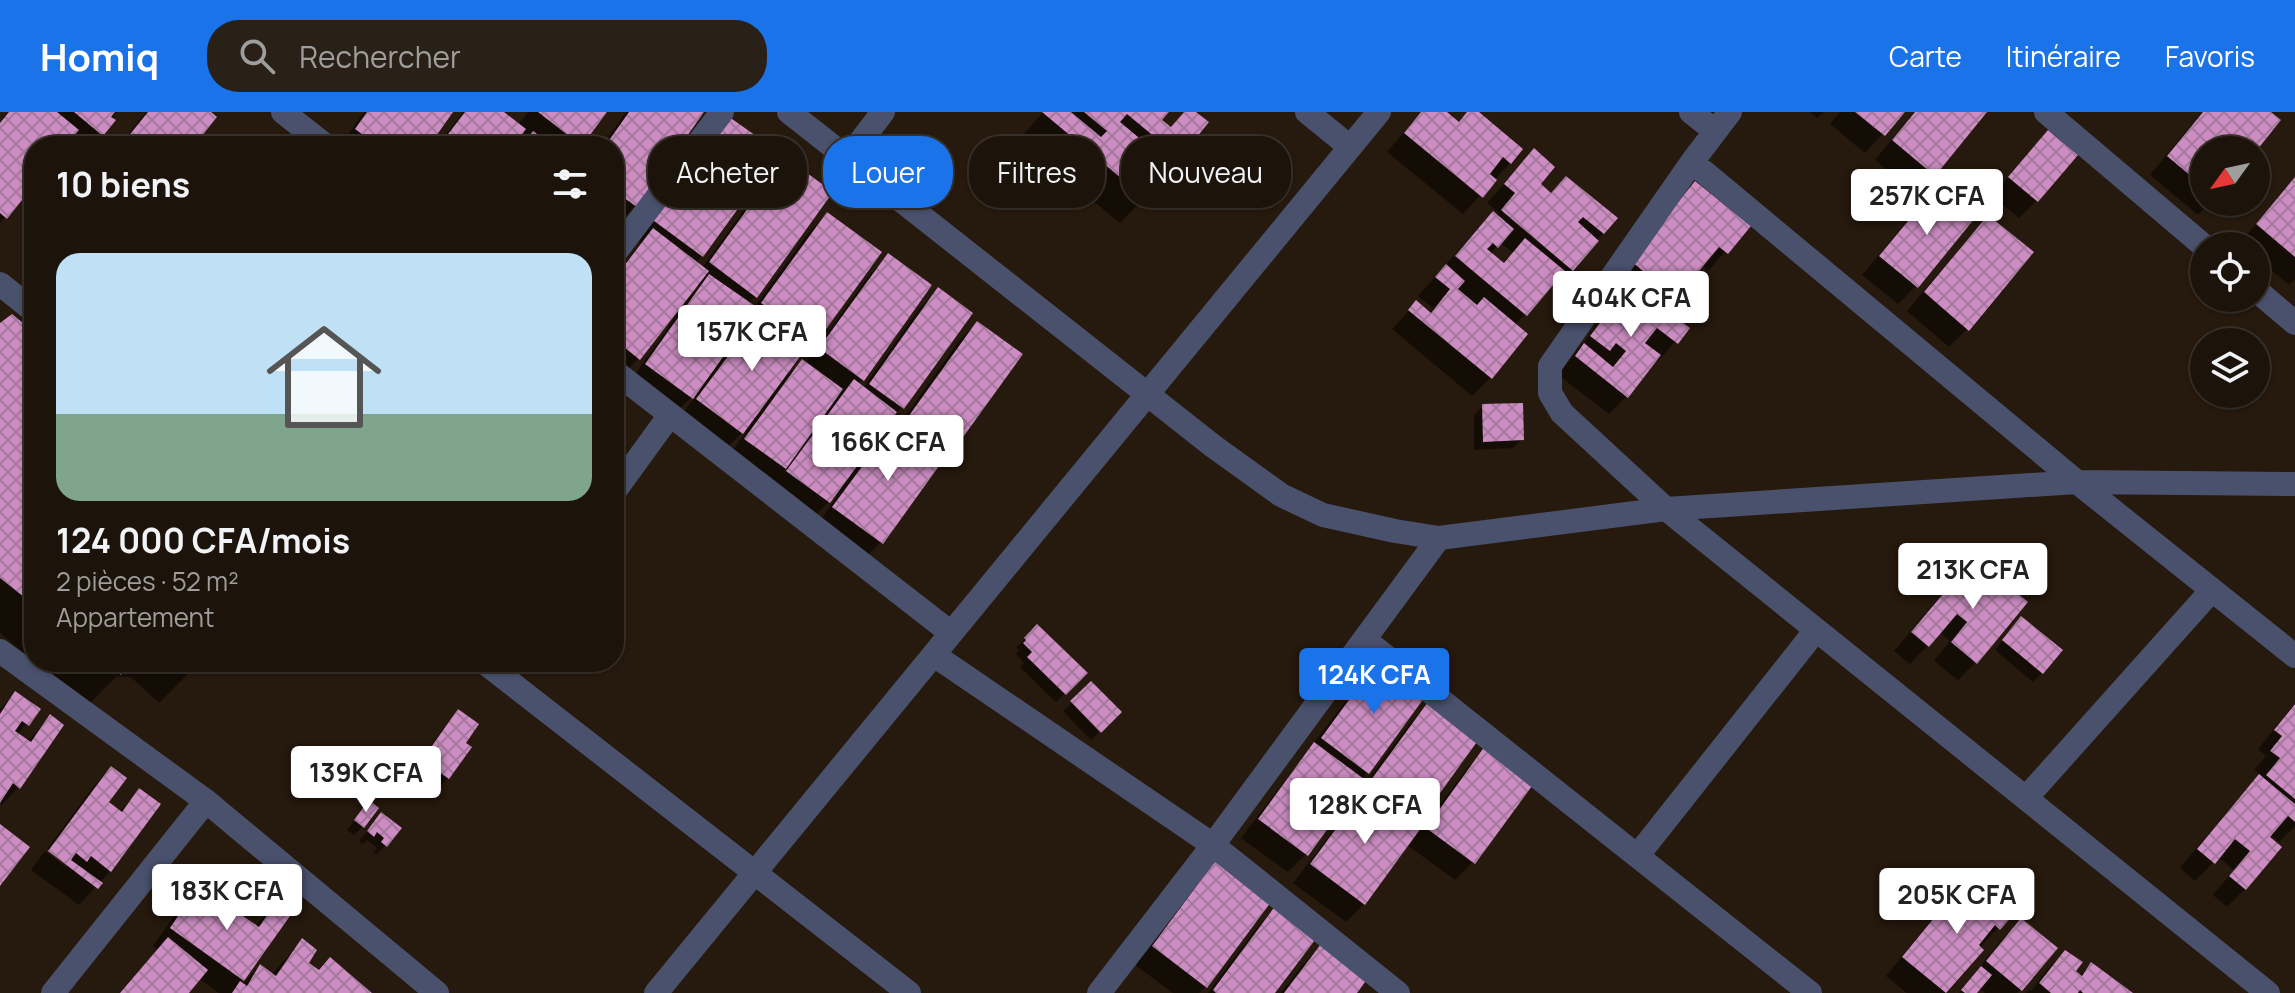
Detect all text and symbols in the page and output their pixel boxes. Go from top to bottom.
search box [207,20,767,92]
text: Homiq [40,30,159,82]
icon: search [235,34,279,78]
text: Rechercher [299,36,461,77]
text: Carte [1889,37,1962,75]
text: Itinéraire [2006,37,2121,75]
text: Favoris [2165,37,2255,75]
chip: Acheter [648,136,807,208]
chip: Louer [823,136,953,208]
chip: Filtres [969,136,1105,208]
chip: Nouveau [1121,136,1291,208]
north arrow [2190,136,2270,216]
map controls [2190,136,2270,408]
text: 10 biens [56,161,190,207]
icon: filters [548,162,592,206]
pin: 257K CFA [1844,169,2010,237]
text: 257K CFA [1869,177,1985,213]
button: locate [2190,232,2270,312]
pin: 404K CFA [1548,271,1714,339]
text: 404K CFA [1571,279,1691,315]
icon: home [252,305,396,449]
pin: 157K CFA [669,305,835,373]
text: 157K CFA [696,313,808,349]
button: layers [2190,328,2270,408]
pin: 166K CFA [805,415,971,483]
text: 166K CFA [830,423,946,459]
text: 124 000 CFA/mois [56,517,350,563]
pin: 213K CFA [1890,543,2056,611]
text: 213K CFA [1916,551,2030,587]
text: 2 pièces · 52 m² [56,563,239,599]
text: Appartement [56,599,214,635]
pin: 124K CFA [1291,648,1457,716]
text: 124K CFA [1317,656,1431,692]
pin: 139K CFA [283,746,449,814]
text: 139K CFA [309,754,423,790]
pin: 128K CFA [1282,778,1448,846]
text: 128K CFA [1308,786,1422,822]
pin: 183K CFA [144,864,310,932]
pin: 205K CFA [1874,868,2040,936]
text: 183K CFA [170,872,284,908]
text: 205K CFA [1897,876,2017,912]

